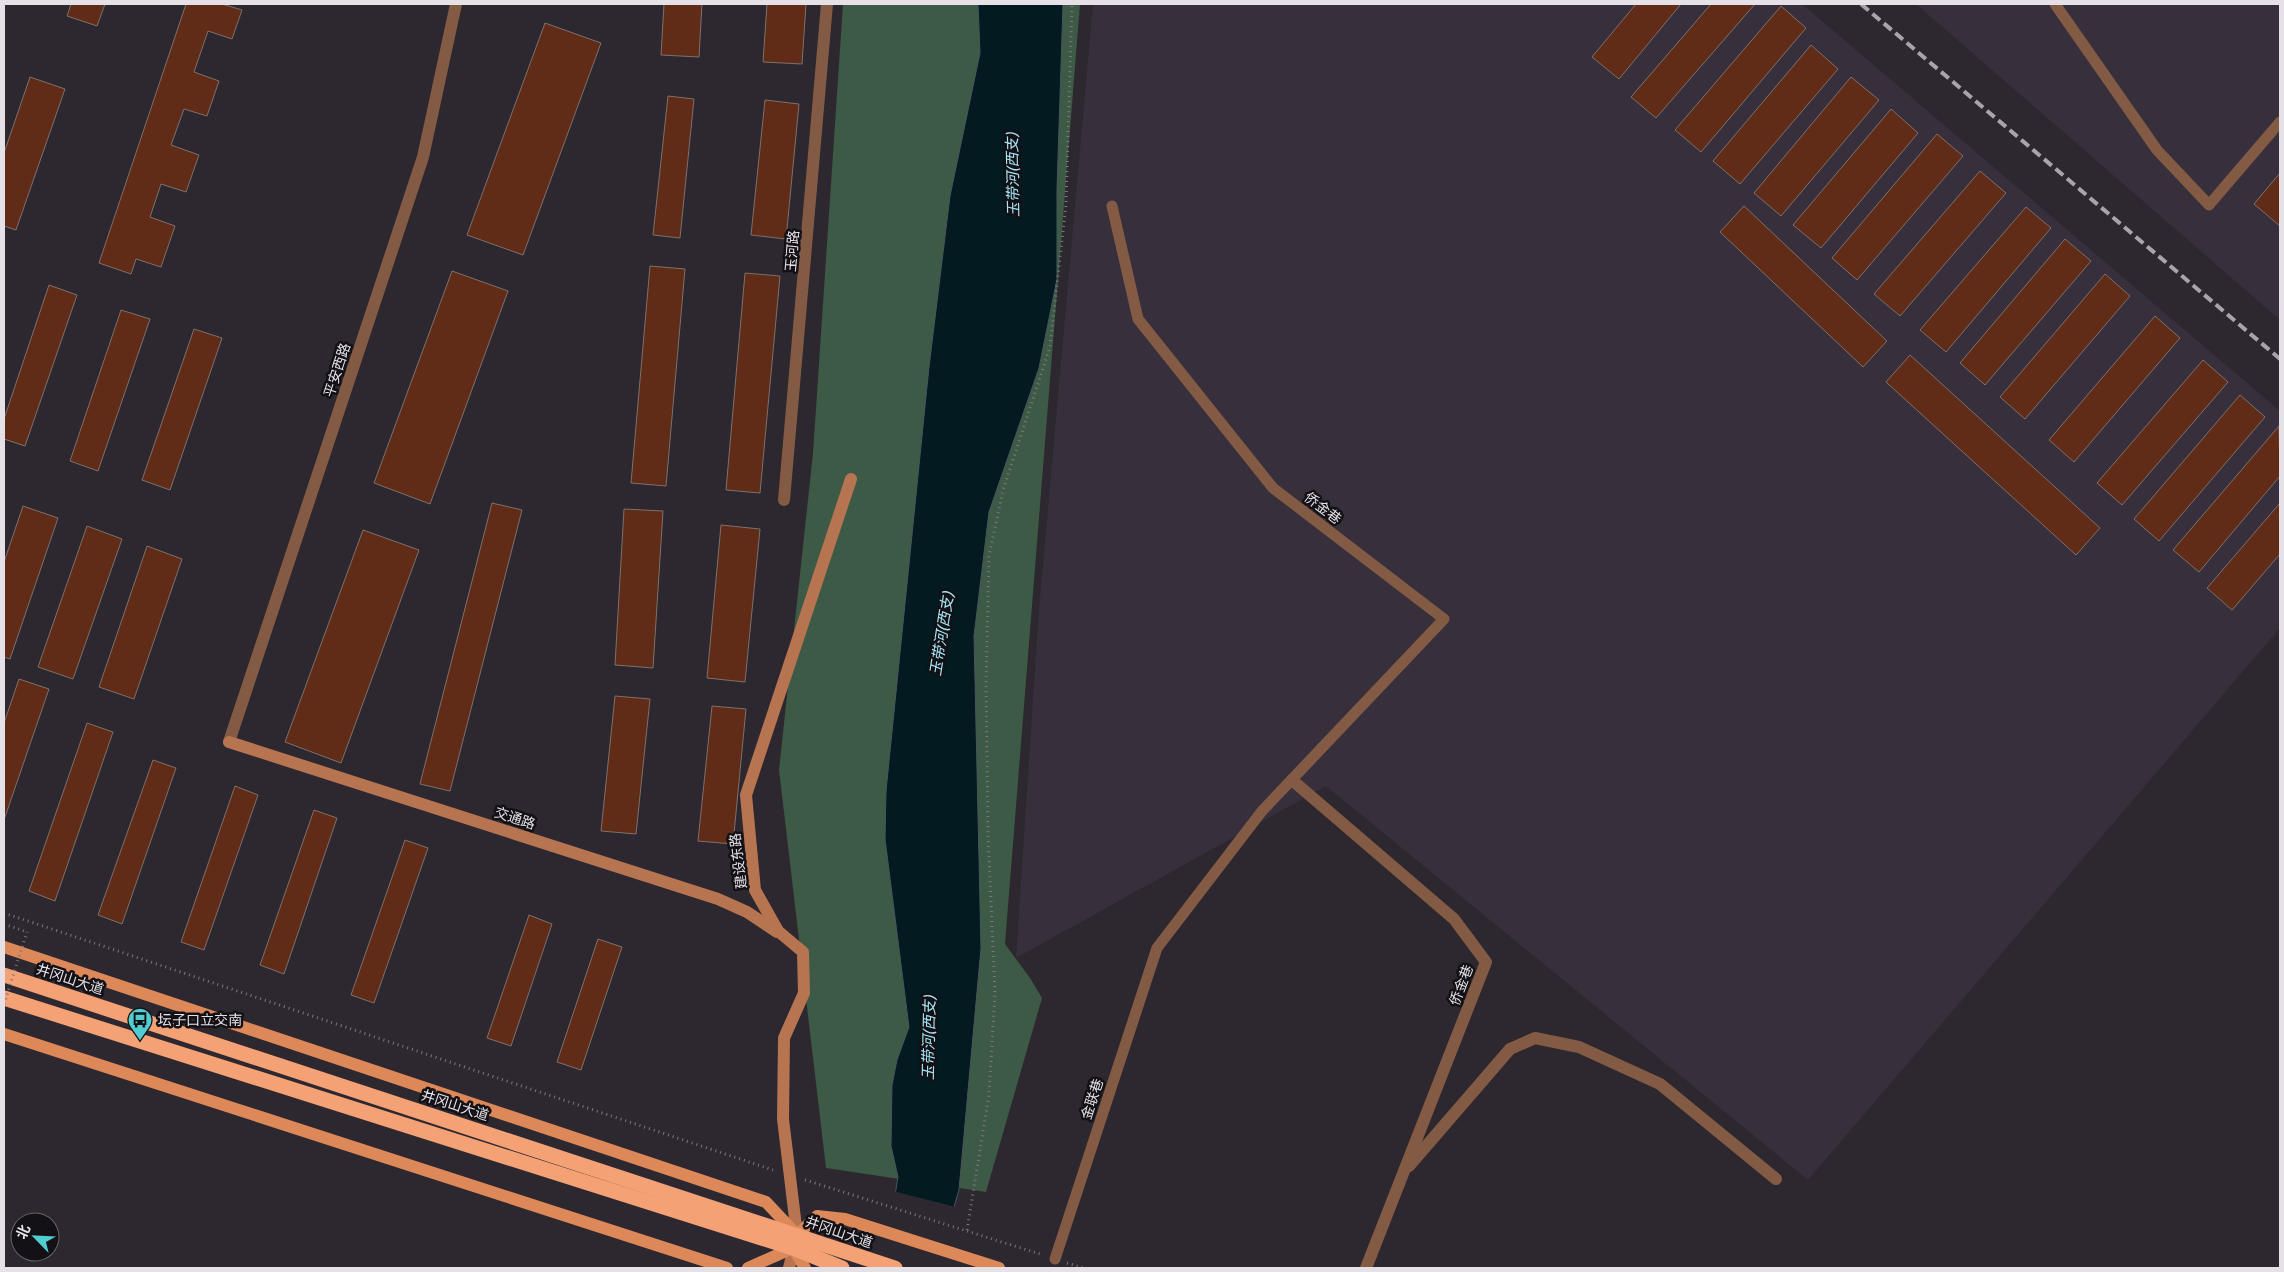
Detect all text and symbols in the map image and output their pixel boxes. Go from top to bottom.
water label: 玉带河(西支) [1003,131,1023,217]
street label: 玉河路 [782,229,803,273]
street label: 平安西路 [321,341,354,399]
street label: 侨金巷 [1301,489,1345,528]
water label: 玉带河(西支) [927,590,958,677]
street label: 交通路 [492,804,537,833]
street label: 建设东路 [727,832,750,890]
street label: 井冈山大道 [34,961,106,998]
street label: 侨金巷 [1446,963,1477,1008]
water label: 玉带河(西支) [919,994,939,1080]
bus stop icon: 坛子口立交南 [127,1007,153,1041]
place label: 坛子口立交南 [158,1012,242,1029]
street label: 金联巷 [1078,1077,1107,1122]
street label: 井冈山大道 [419,1087,491,1124]
north arrow [10,1212,60,1262]
street label: 井冈山大道 [803,1213,875,1252]
text: 北 [13,1222,34,1242]

